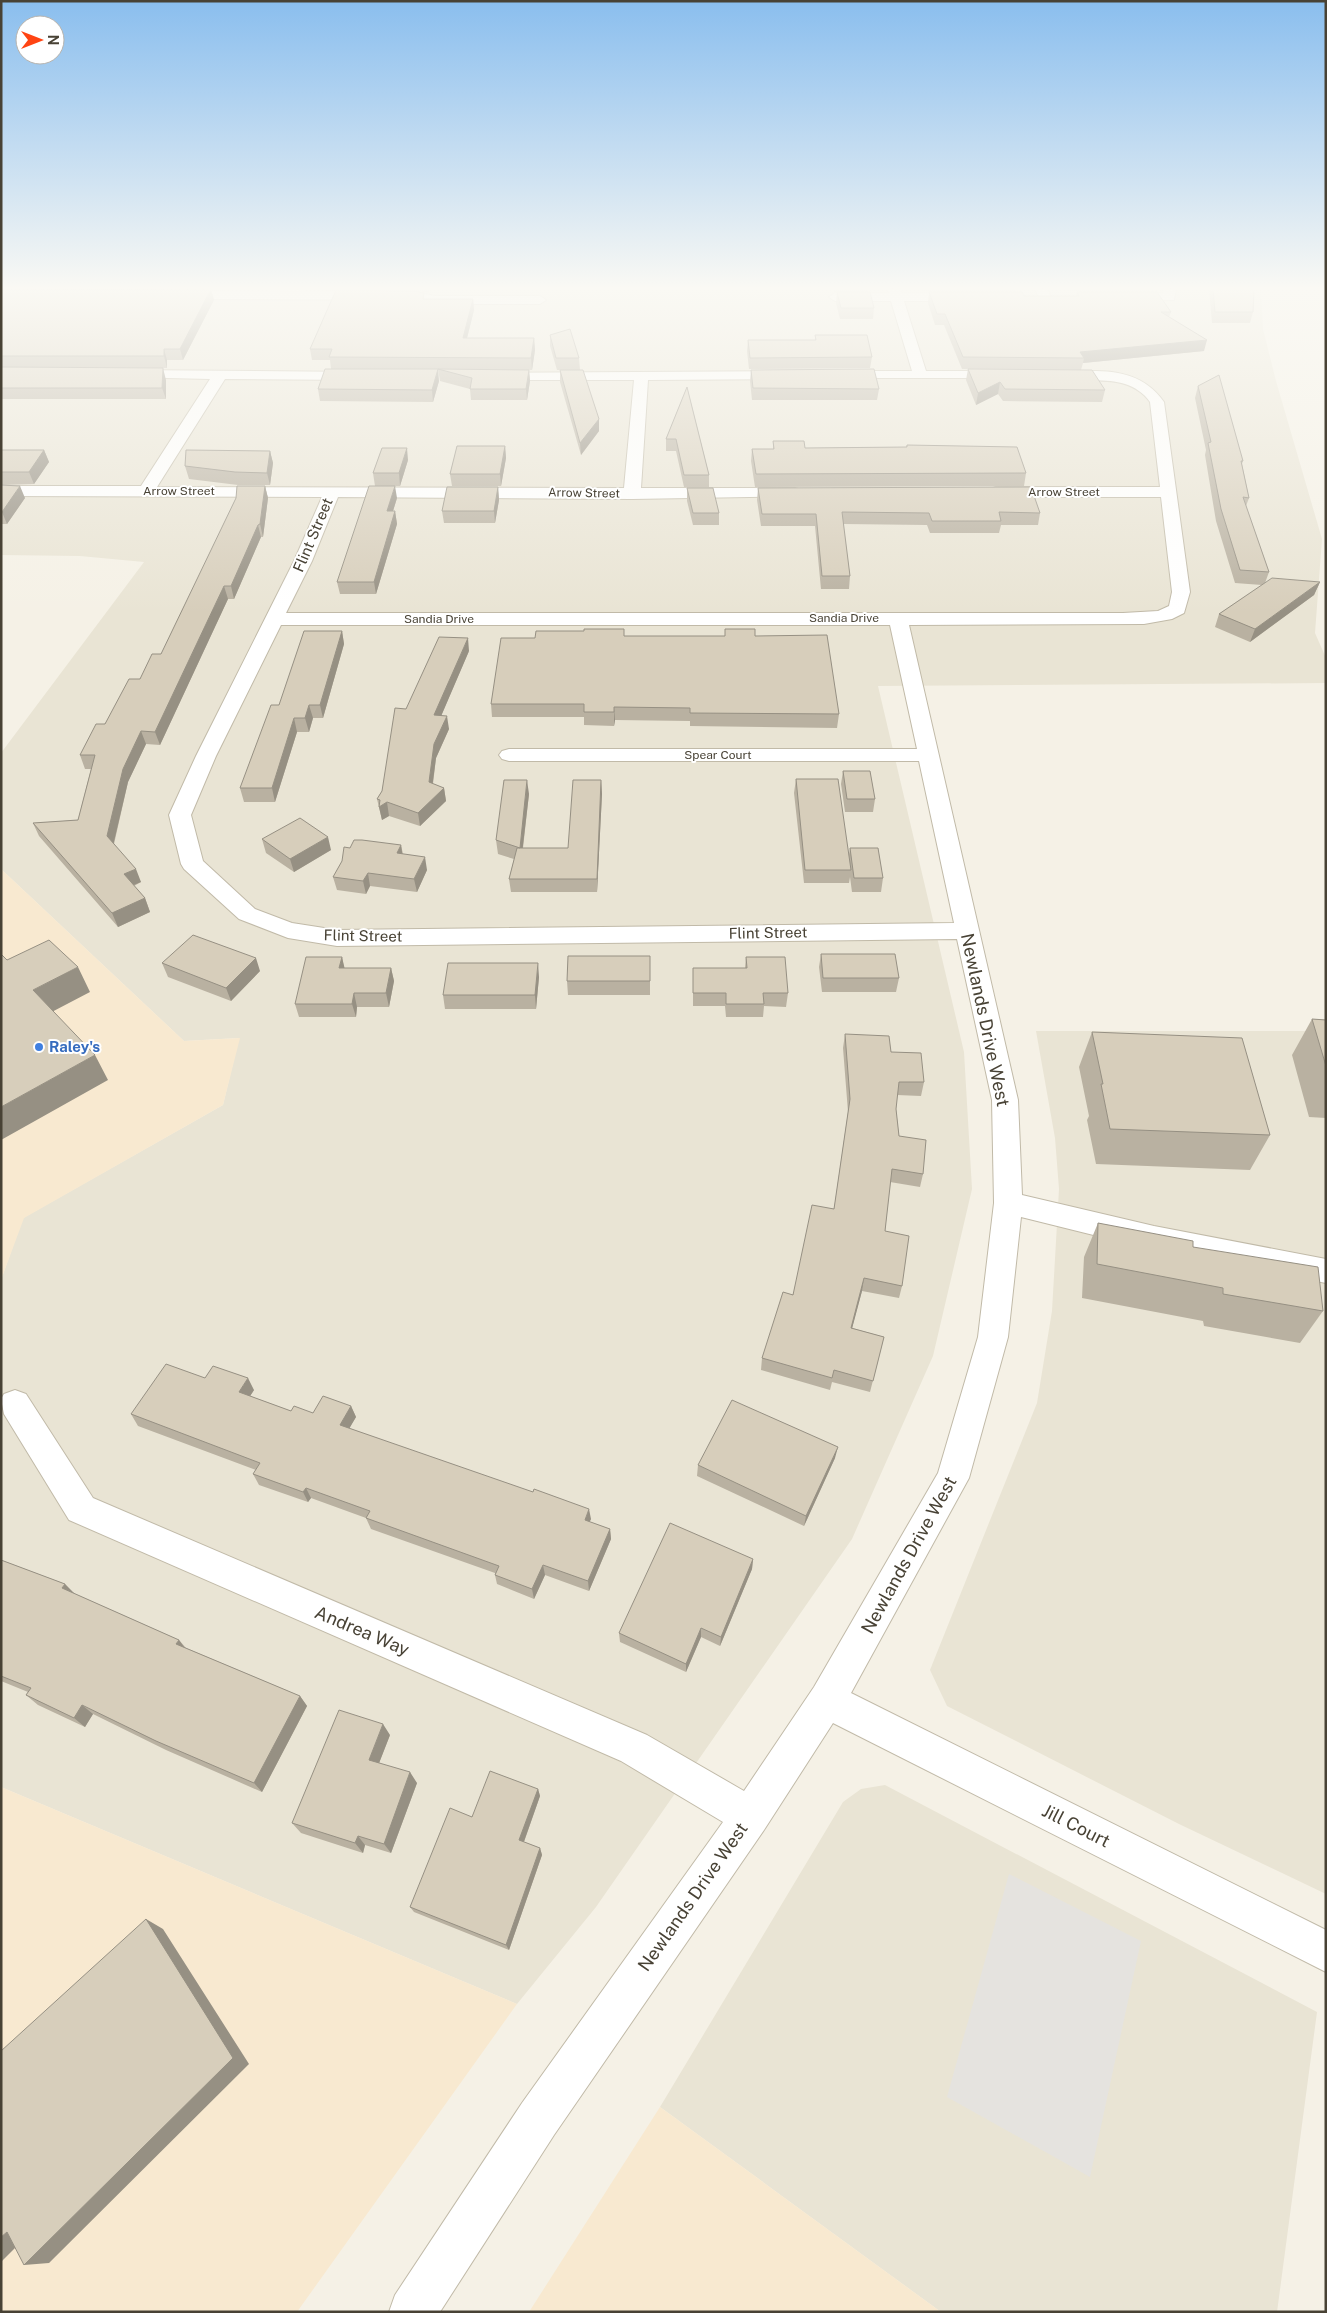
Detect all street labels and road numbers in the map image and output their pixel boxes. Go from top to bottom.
street label: Arrow Street [143,484,215,498]
street label: Arrow Street [548,485,620,501]
street label: Arrow Street [1028,485,1100,499]
street label: Flint Street [289,495,336,574]
street label: Sandia Drive [809,611,879,625]
street label: Sandia Drive [404,612,474,626]
street label: Spear Court [684,748,752,762]
street label: Flint Street [728,923,808,942]
street label: Flint Street [323,926,403,945]
street label: Newlands Drive West [957,931,1014,1109]
street label: Newlands Drive West [857,1472,961,1637]
street label: Andrea Way [312,1601,413,1660]
street label: Jill Court [1039,1800,1114,1852]
street label: Newlands Drive West [633,1818,752,1975]

